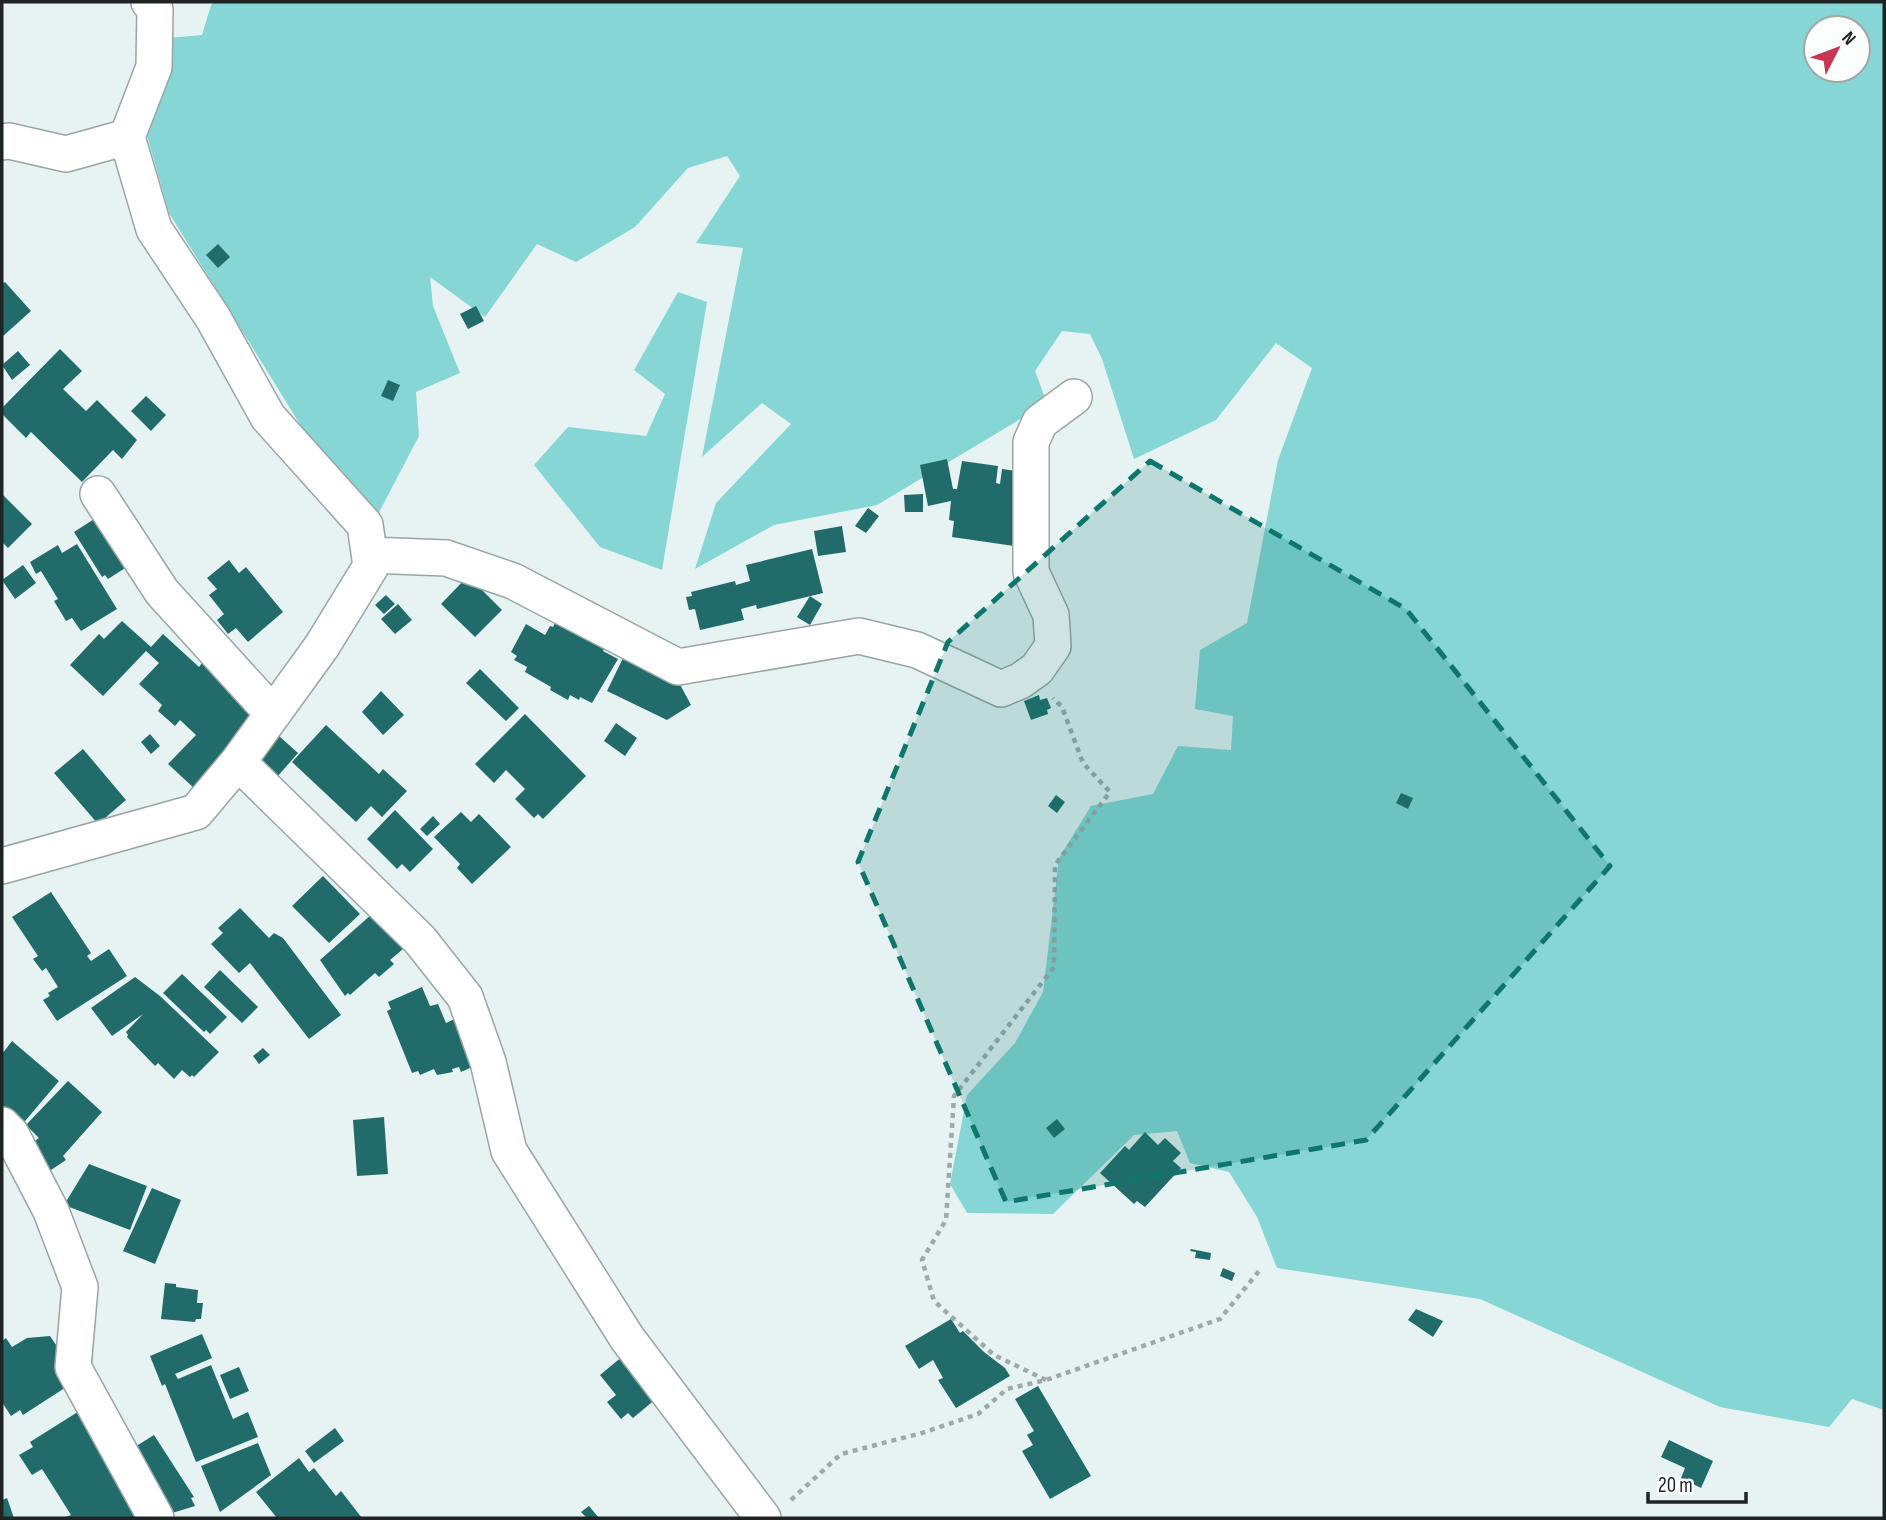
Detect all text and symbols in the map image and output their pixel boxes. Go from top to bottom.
north arrow [1802,14,1872,84]
text: N [1837,27,1860,50]
scale bar [1648,1460,1746,1504]
text: 20 m [1658,1473,1693,1498]

